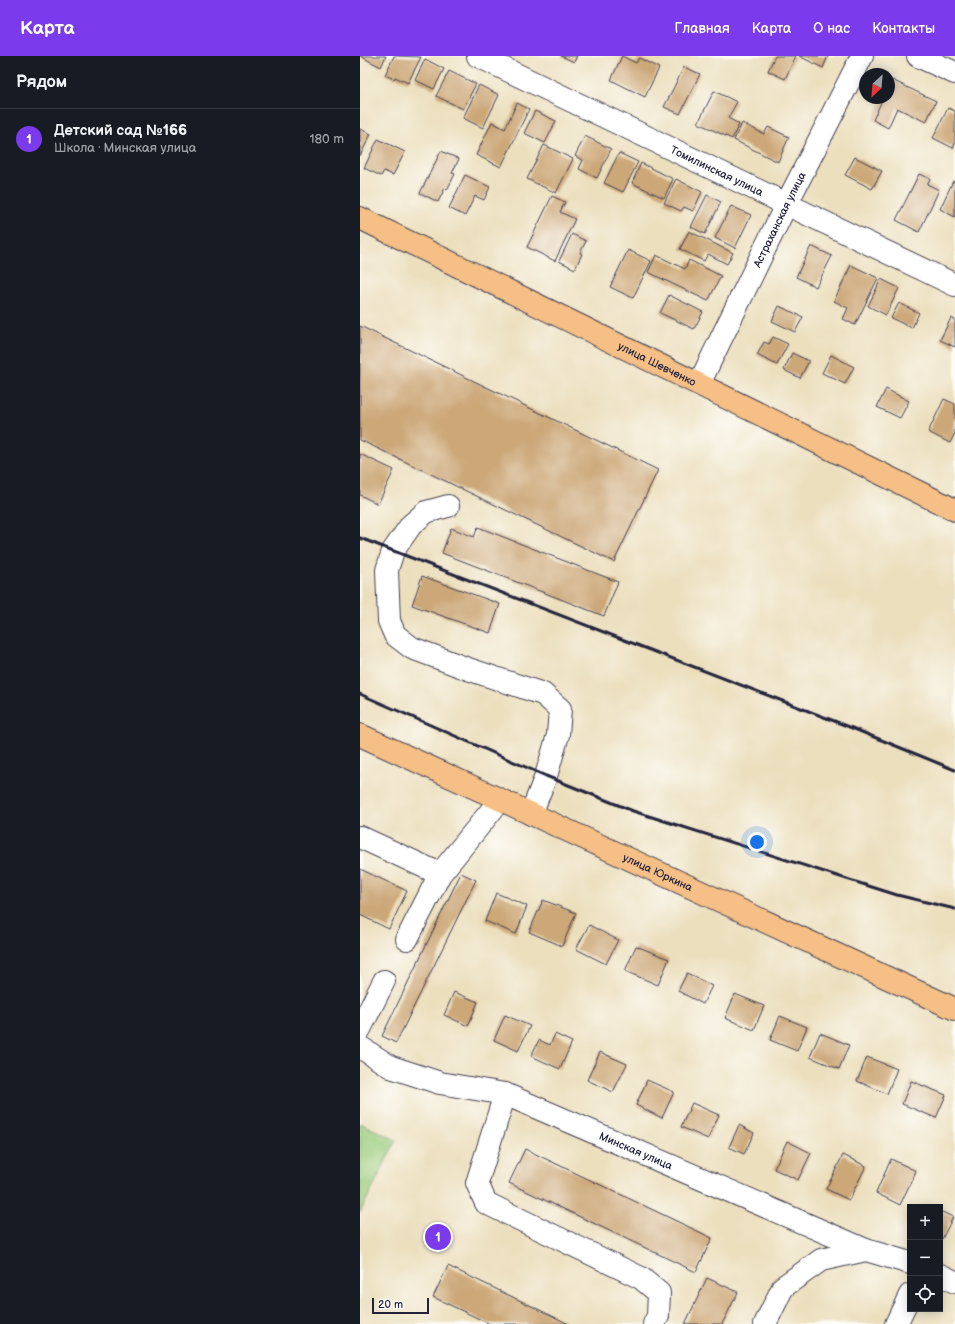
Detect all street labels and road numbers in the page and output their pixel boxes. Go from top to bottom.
street label: Томилинская улица [668,143,766,199]
street label: Астраханская улица [750,169,809,270]
street label: улица Шевченко [616,340,698,389]
street label: улица Юркина [621,851,695,894]
street label: Минская улица [597,1129,675,1173]

